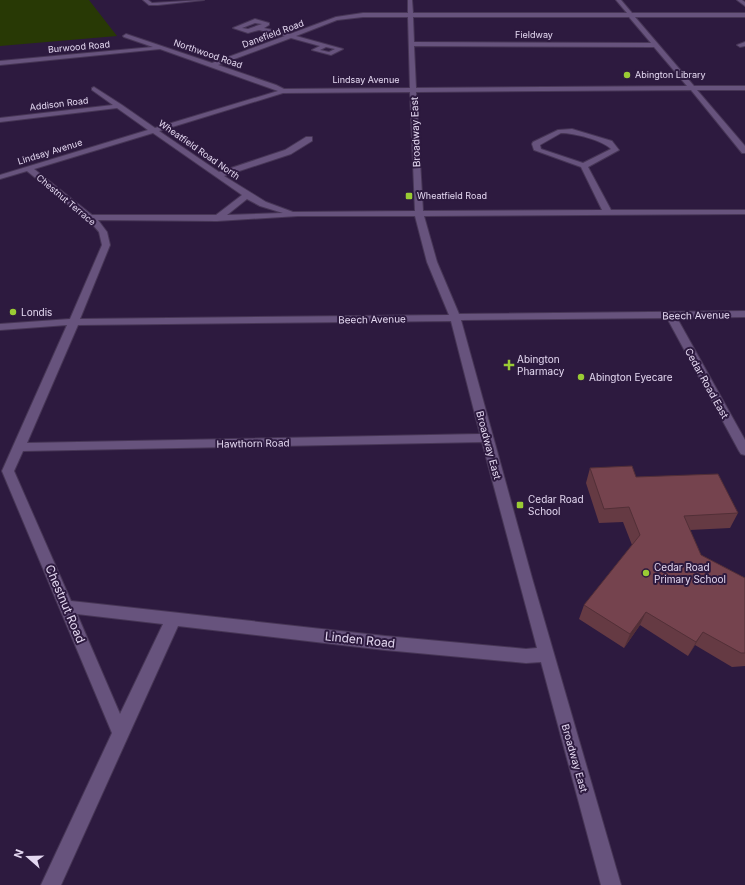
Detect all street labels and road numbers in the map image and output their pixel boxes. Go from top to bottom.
street label: Danefield Road [240,17,305,50]
street label: Fieldway [515,29,553,40]
street label: Northwood Road [172,37,244,70]
street label: Burwood Road [47,38,111,55]
street label: Lindsay Avenue [333,74,399,85]
street label: Addison Road [29,94,89,113]
street label: Broadway East [408,96,422,167]
street label: Wheatfield Road North [157,117,242,182]
street label: Lindsay Avenue [16,136,83,167]
street label: Chestnut Terrace [35,172,98,228]
street label: Beech Avenue [662,308,730,322]
street label: Beech Avenue [338,312,406,326]
street label: Cedar Road East [683,346,732,421]
street label: Broadway East [474,410,504,481]
street label: Hawthorn Road [216,436,290,450]
street label: Chestnut Road [42,562,89,645]
street label: Linden Road [324,628,396,651]
street label: Broadway East [560,723,591,794]

